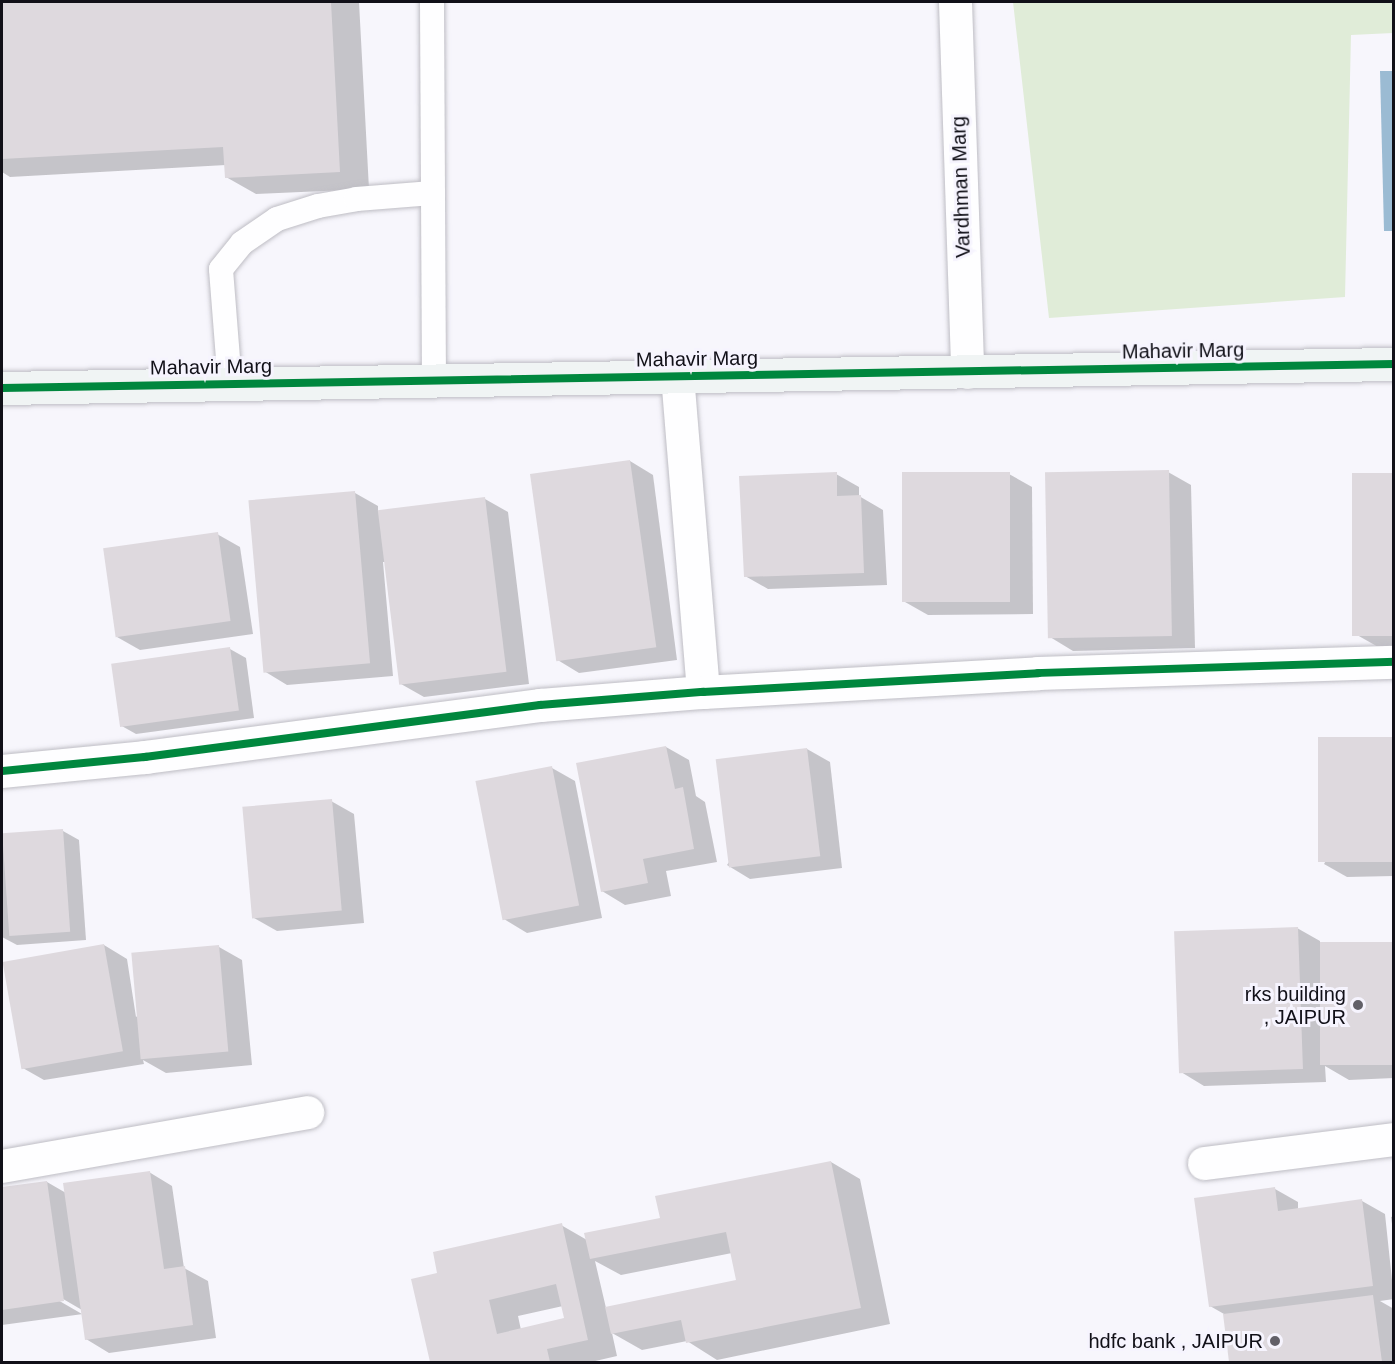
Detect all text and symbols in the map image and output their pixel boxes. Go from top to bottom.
street label: Vardhman Marg [947,116,975,258]
street label: Mahavir Marg [1122,338,1244,364]
street label: Mahavir Marg [636,346,758,372]
street label: Mahavir Marg [150,354,272,380]
place label: rks building , JAIPUR [1245,982,1346,1029]
marker: rks building , JAIPUR [1351,998,1365,1012]
place label: hdfc bank , JAIPUR [1088,1329,1263,1353]
marker: hdfc bank , JAIPUR [1268,1334,1282,1348]

